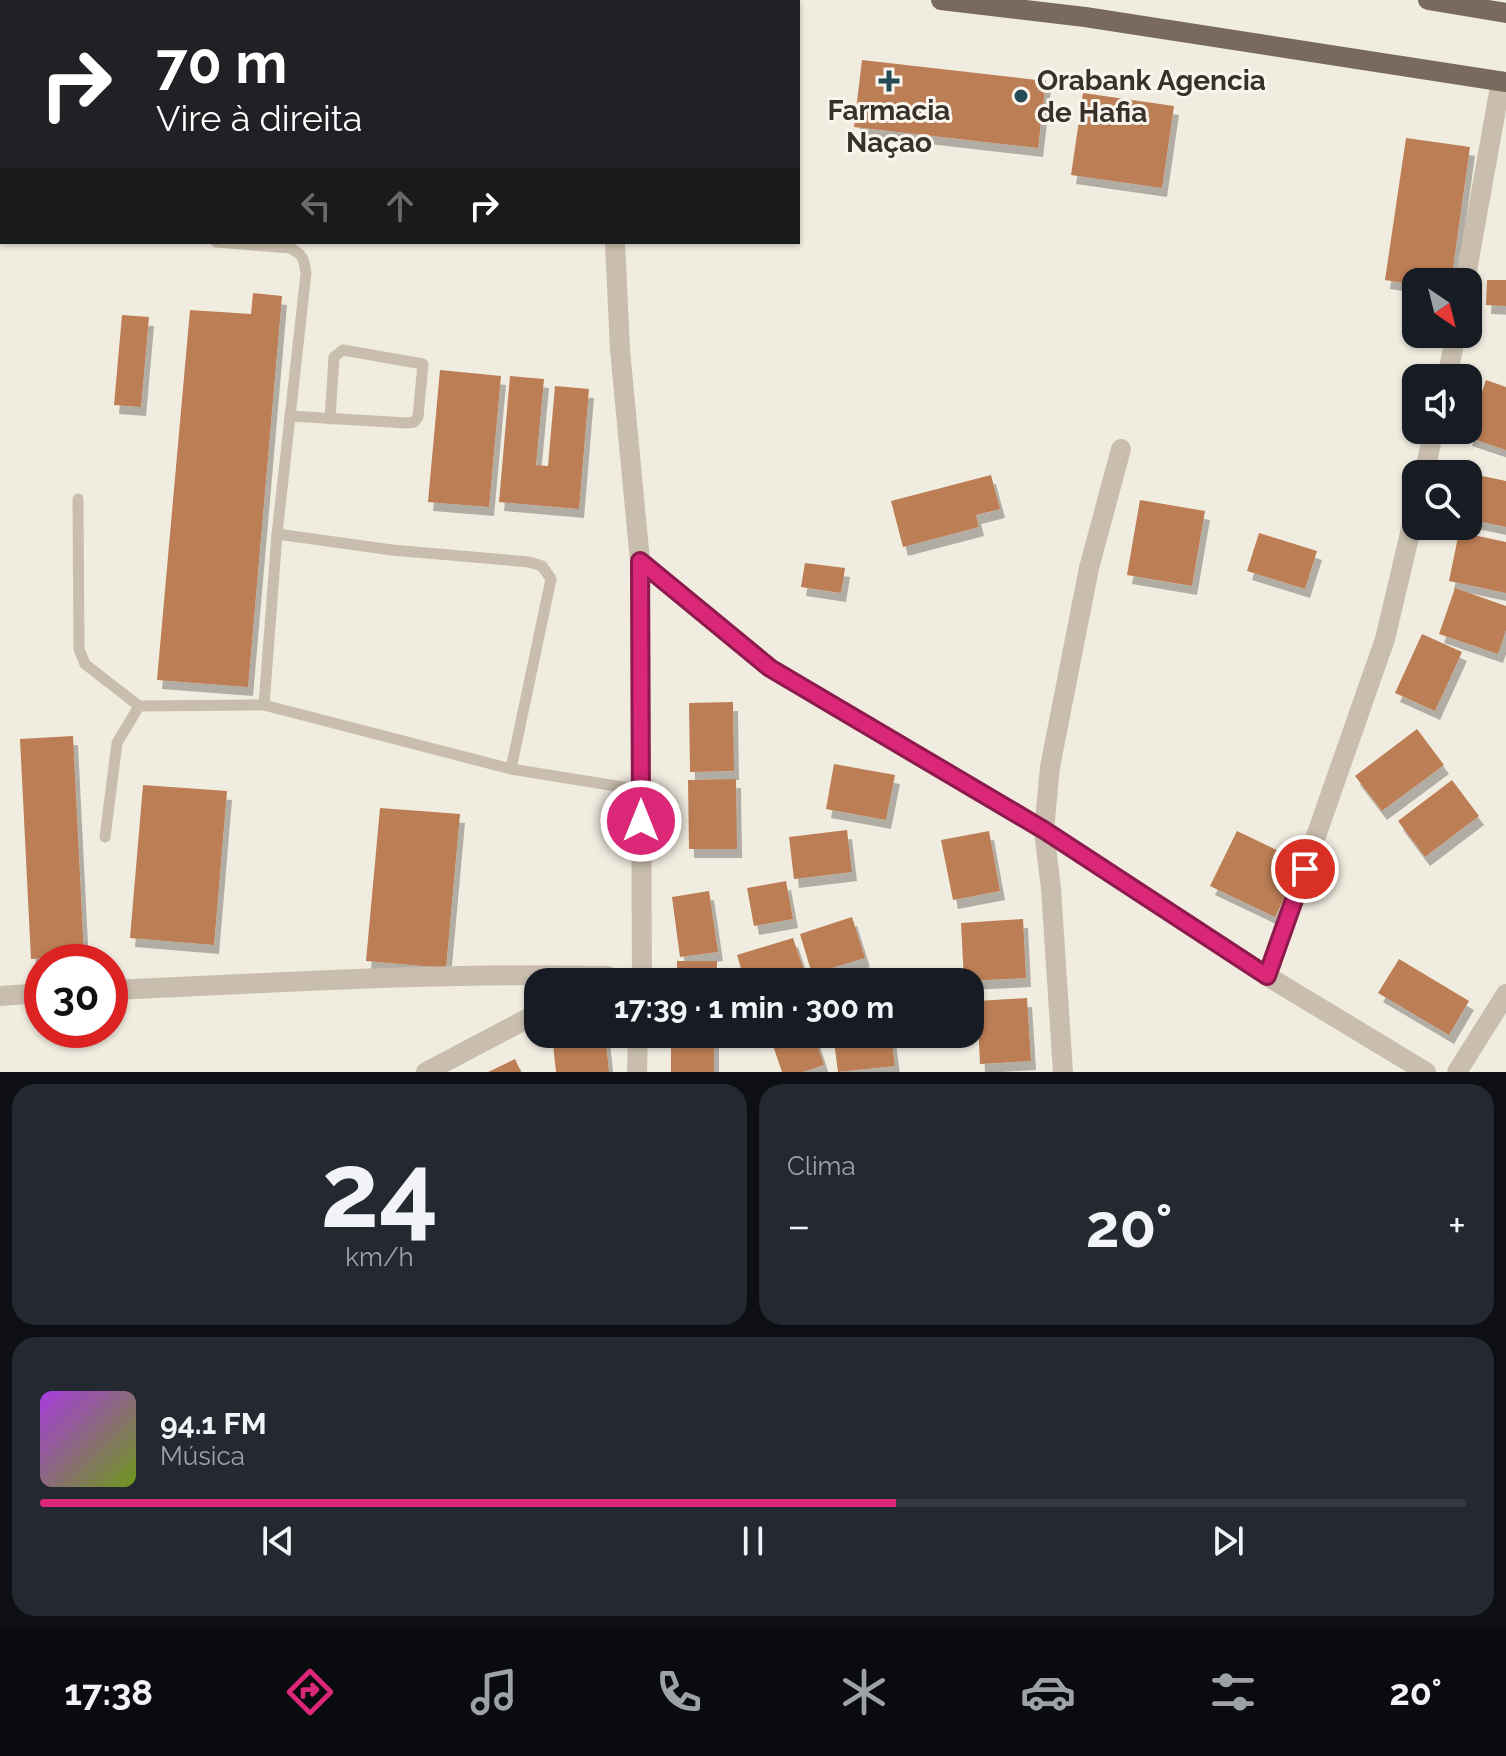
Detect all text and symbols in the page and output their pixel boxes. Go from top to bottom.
text: 70 m [156,30,287,96]
icon: right [24,32,128,136]
place label: Orabank Agencia de Hafia [1037,64,1266,129]
marker: Farmacia Naçao [880,72,898,90]
marker: Orabank Agencia de Hafia [1012,87,1030,105]
place label: Farmacia Naçao [828,94,950,159]
text: Vire à direita [156,97,362,139]
icon: left [294,184,338,228]
icon: ahead [378,184,422,228]
icon: right [462,184,506,228]
north arrow [1402,268,1482,348]
map controls [1402,268,1482,540]
button: sound [1402,364,1482,444]
button: search [1402,460,1482,540]
position arrow [599,779,683,863]
pin [1271,835,1339,903]
icon: arrive [1283,847,1327,891]
speed limit sign: 30 [24,944,128,1048]
text: 17:39 · 1 min · 300 m [614,990,894,1025]
text: 24 [320,1129,439,1251]
text: Clima [787,1151,856,1181]
text: 20° [1086,1191,1173,1261]
text: − [787,1200,811,1251]
text: + [1448,1200,1466,1251]
text: km/h [345,1242,414,1272]
text: 94.1 FM [160,1406,267,1441]
text: Música [160,1441,245,1471]
icon: previous [256,1519,300,1563]
icon: pause [731,1519,775,1563]
icon: next [1206,1519,1250,1563]
icon: directions [282,1664,338,1720]
icon: music [466,1664,522,1720]
icon: phone [651,1664,707,1720]
icon: climate [836,1664,892,1720]
icon: car [1020,1664,1076,1720]
icon: filters [1205,1664,1261,1720]
text: 17:38 [64,1671,153,1713]
text: 20° [1390,1671,1442,1713]

